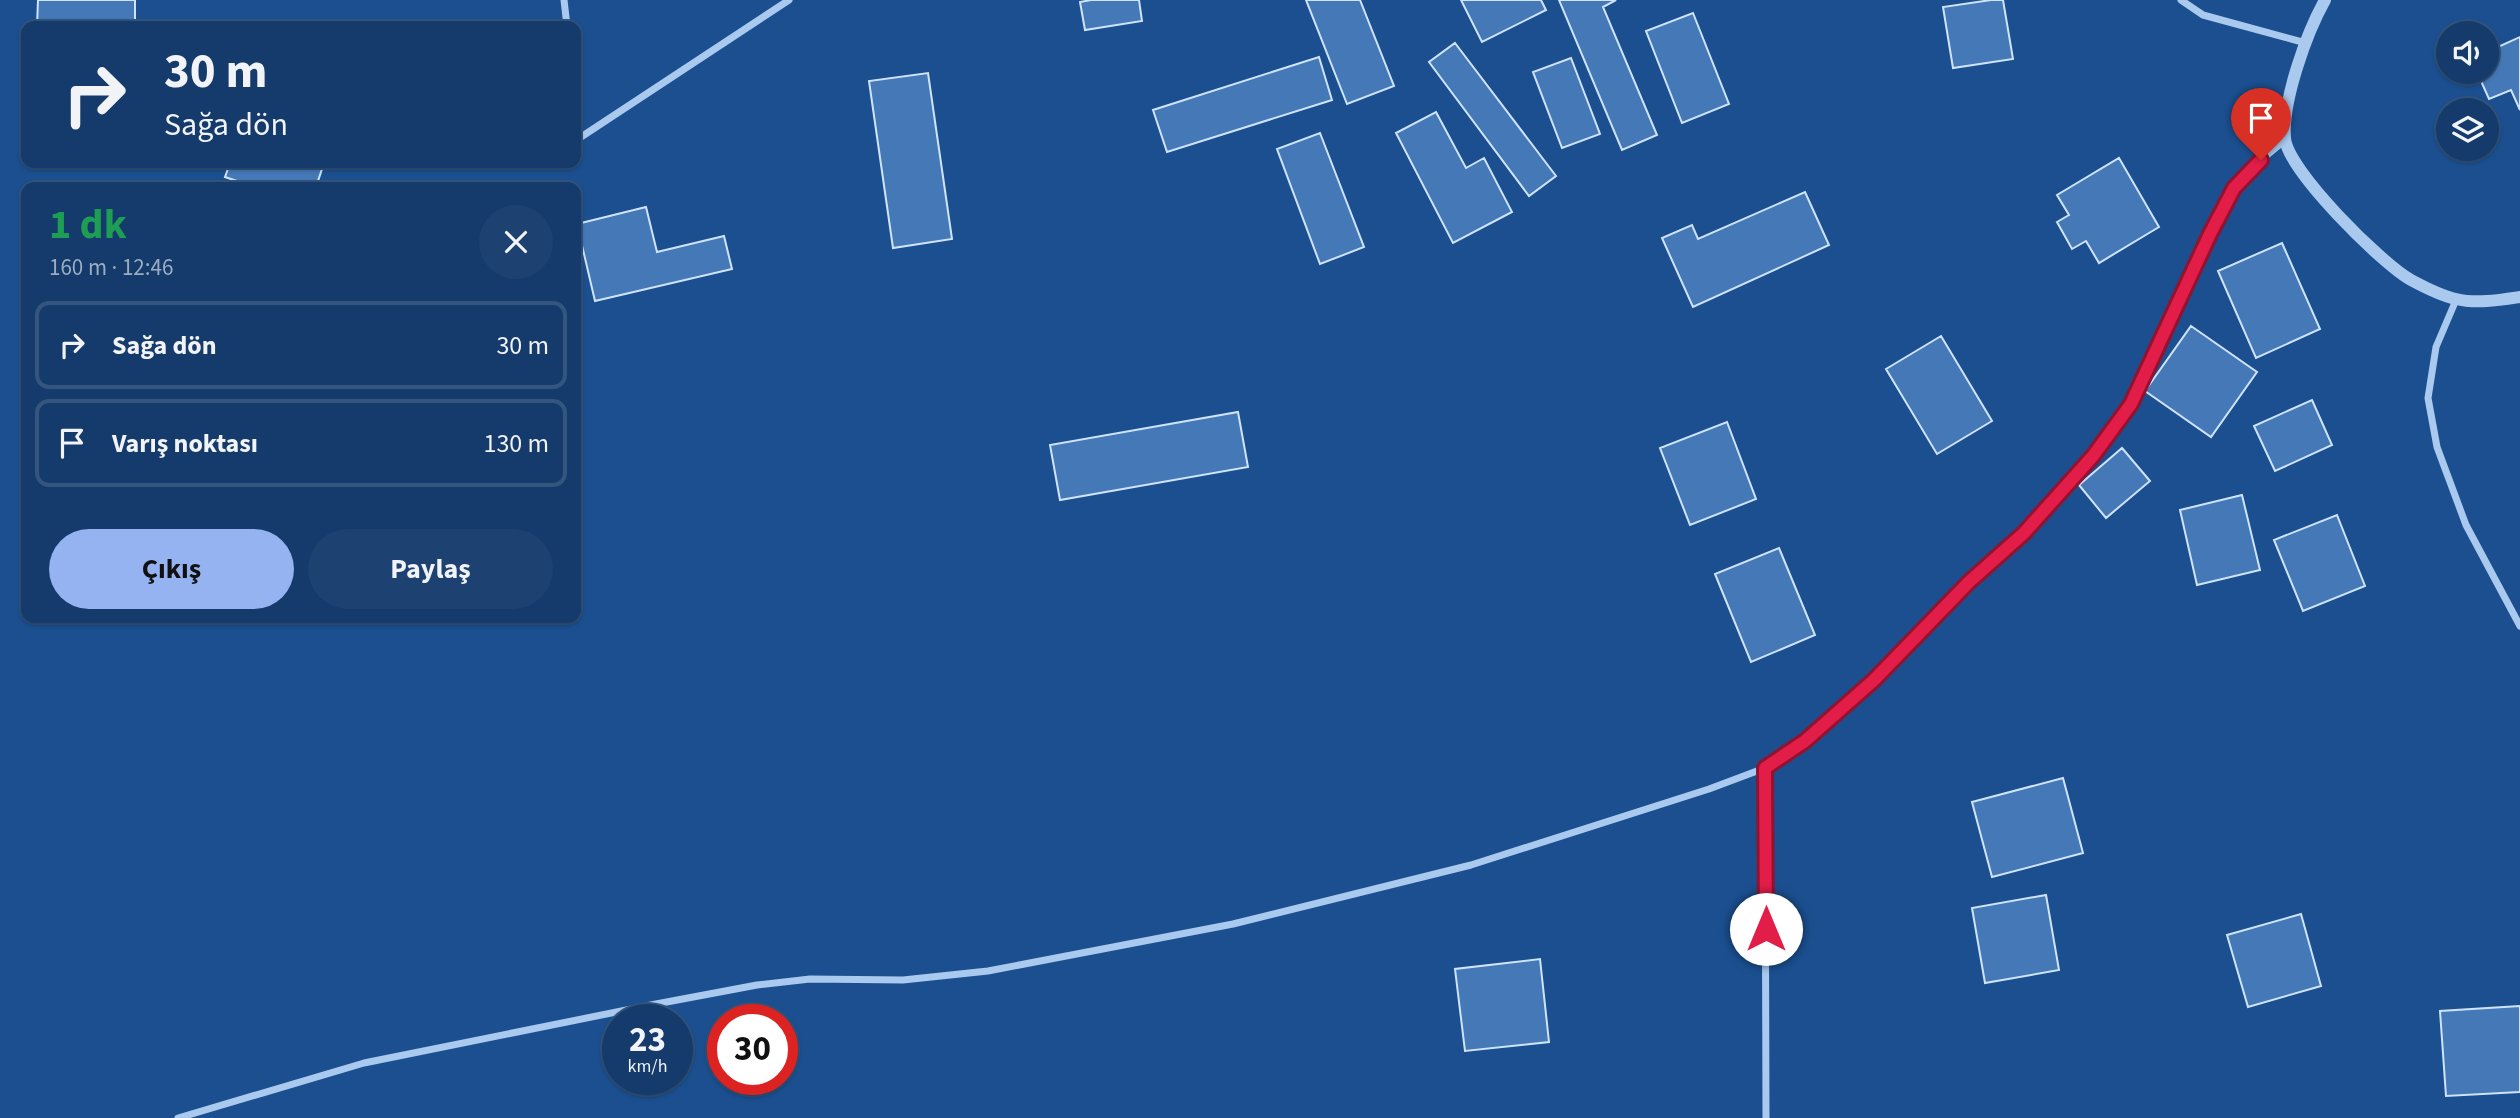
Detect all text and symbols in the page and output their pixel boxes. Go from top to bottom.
map controls [2436,21,2499,161]
button: sound [2436,21,2499,84]
text: 30 m [164,37,268,107]
icon: right [49,49,140,140]
pin [2231,88,2291,160]
button: layers [2436,98,2499,161]
icon: arrive [2242,99,2280,137]
text: Sağa dön [164,102,288,148]
text: 1 dk [49,195,127,255]
button: close [479,205,553,279]
text: 160 m · 12:46 [49,251,173,284]
icon: right [53,326,91,364]
text: Sağa dön [112,327,217,364]
text: 30 m [496,327,549,364]
icon: arrive [53,424,91,462]
text: Varış noktası [112,425,258,462]
text: 130 m [483,425,549,462]
button: Çıkış [49,529,294,609]
button: Paylaş [308,529,553,609]
position arrow [1729,892,1803,966]
speed limit sign: 30 [707,1004,798,1095]
text: 23 [629,1015,666,1065]
text: km/h [628,1054,667,1079]

